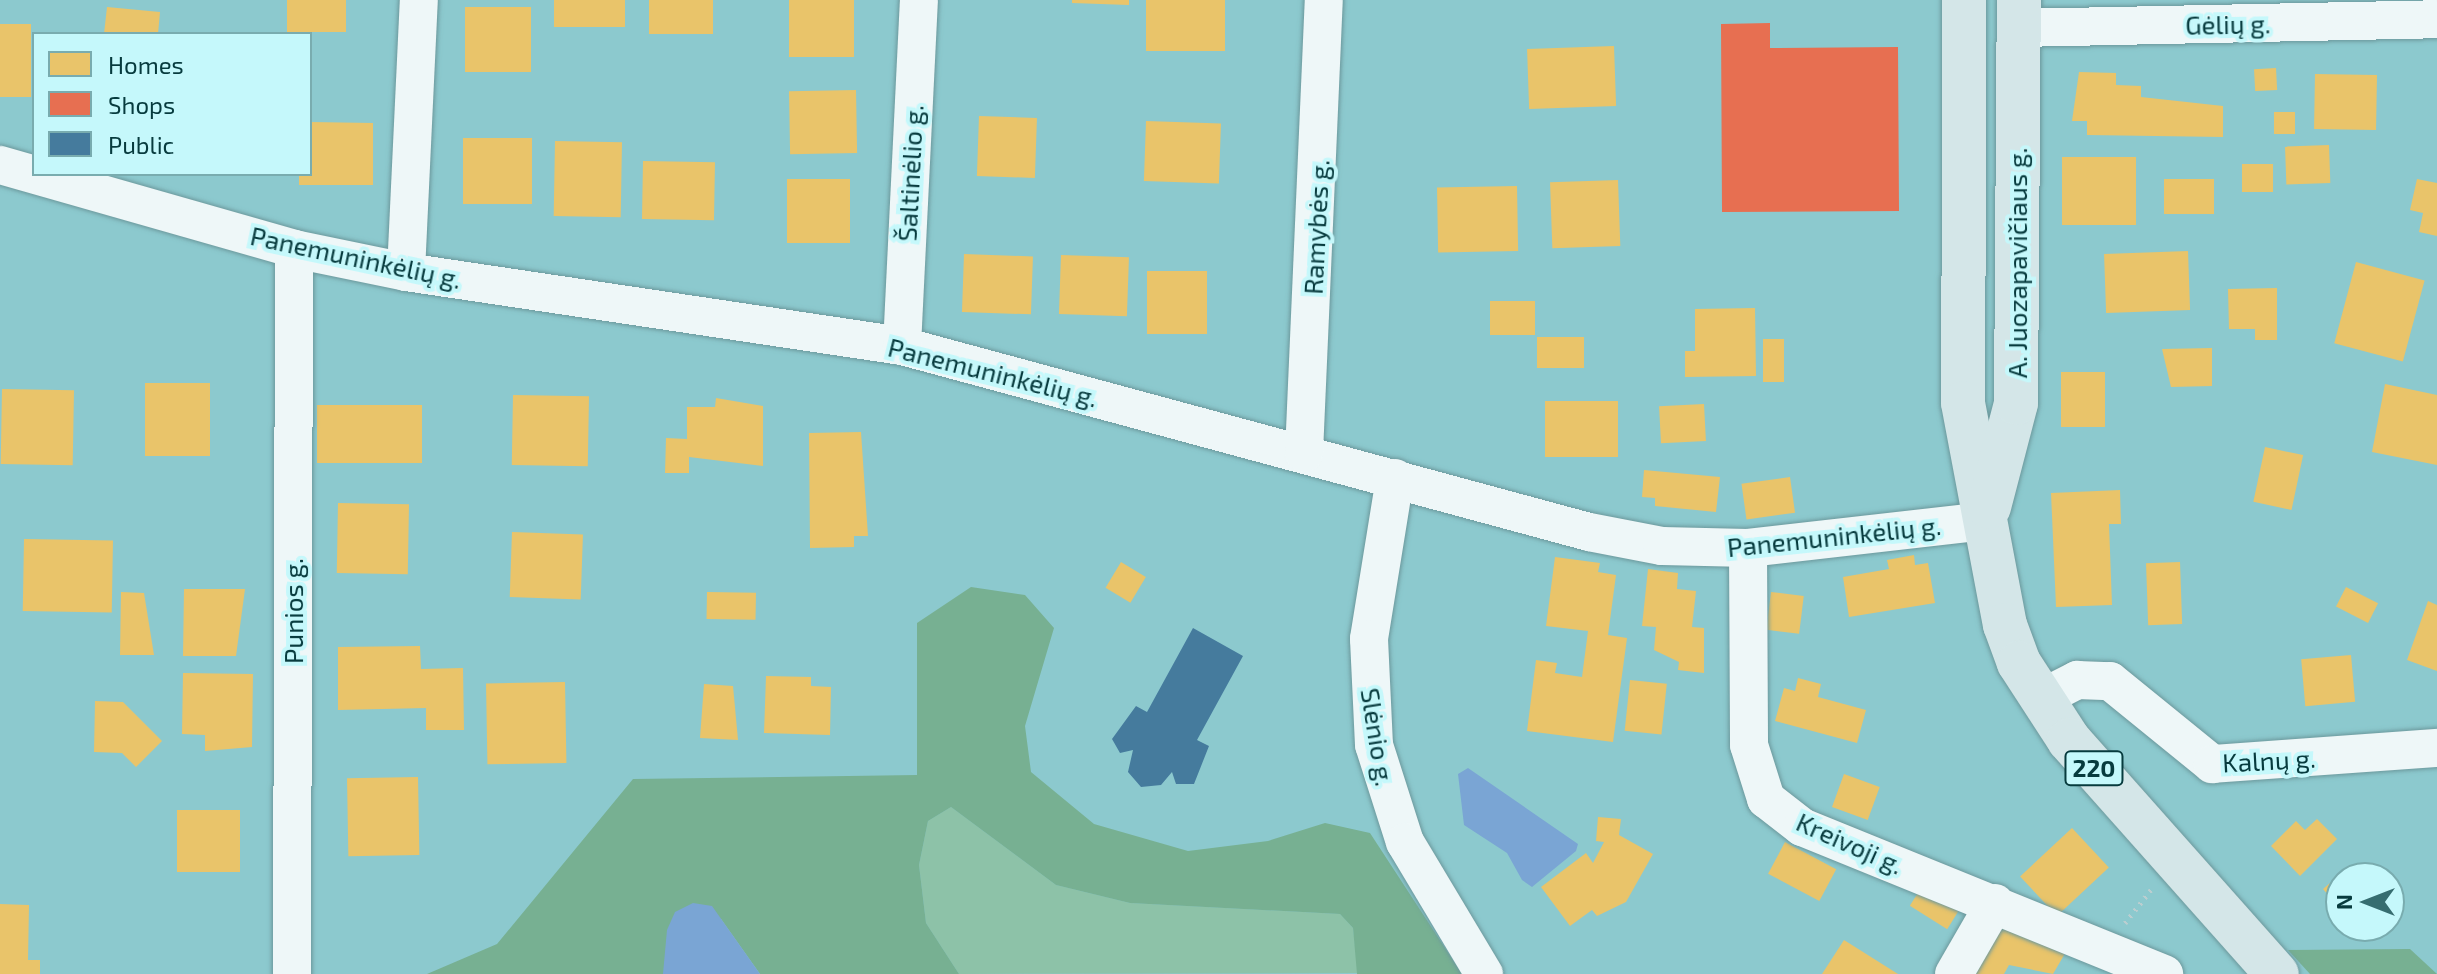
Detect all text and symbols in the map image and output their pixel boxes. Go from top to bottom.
street label: Gėlių g. [2185,8,2271,40]
legend [32,32,312,176]
text: Homes [108,50,184,79]
text: Shops [108,90,175,119]
street label: Šaltinėlio g. [891,104,929,242]
text: Public [108,130,174,159]
street label: A. Juozapavičiaus g. [2001,147,2033,379]
street label: Ramybės g. [1297,159,1335,295]
street label: Panemuninkėlių g. [248,219,464,295]
street label: Panemuninkėlių g. [885,331,1101,413]
street label: Panemuninkėlių g. [1726,509,1942,563]
street label: Punios g. [277,558,309,664]
street label: Slėnio g. [1355,686,1401,788]
street label: Kalnų g. [2221,742,2317,778]
road number: 220 [2064,748,2124,788]
street label: Kreivoji g. [1792,806,1908,880]
north arrow [2325,862,2405,942]
text: N [2330,894,2356,910]

